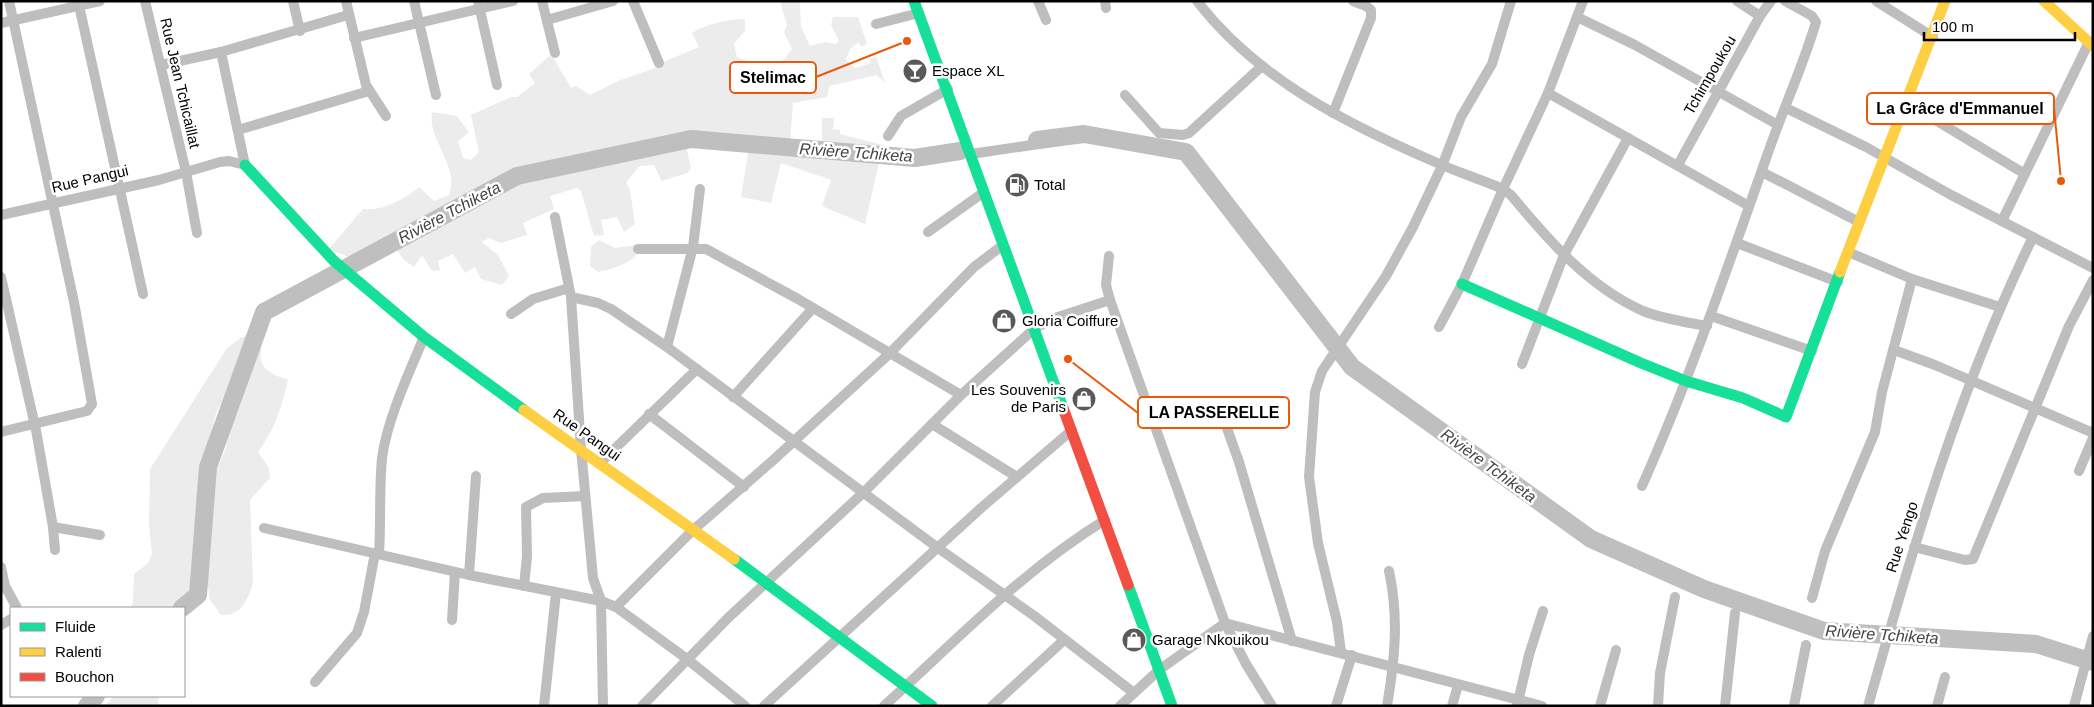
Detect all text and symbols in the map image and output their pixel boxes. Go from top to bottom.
scale bar [1924,10,2075,42]
street label: Rue Jean Tchicaillat [157,16,204,150]
text: 100 m [1932,18,1974,35]
street label: Tchimpoukou [1680,32,1739,117]
bar icon: Espace XL [902,58,928,84]
callout: Stelimac [730,62,816,93]
place label: Espace XL [932,62,1005,79]
text: Stelimac [740,69,806,86]
callout: La Grâce d'Emmanuel [1867,93,2054,124]
text: La Grâce d'Emmanuel [1876,100,2044,117]
water label: Rivière Tchiketa [799,140,913,165]
street label: Rue Pangui [50,161,130,196]
fuel station icon: Total [1004,172,1030,198]
place label: Total [1034,176,1066,193]
water label: Rivière Tchiketa [395,178,503,247]
shop icon: Gloria Coiffure [991,308,1017,334]
place label: Gloria Coiffure [1022,312,1118,329]
place label: Les Souvenirs de Paris [971,381,1066,415]
shop icon: Les Souvenirs de Paris [1071,386,1097,412]
callout: LA PASSERELLE [1138,397,1289,428]
text: LA PASSERELLE [1149,404,1280,421]
street label: Rue Pangui [550,405,624,464]
water label: Rivière Tchiketa [1438,425,1540,506]
street label: Rue Yengo [1882,499,1921,574]
legend [10,607,185,697]
text: Fluide [55,618,96,635]
water label: Rivière Tchiketa [1825,622,1939,647]
shop icon: Garage Nkouikou [1121,627,1147,653]
place label: Garage Nkouikou [1152,631,1269,648]
text: Ralenti [55,643,102,660]
text: Bouchon [55,668,114,685]

